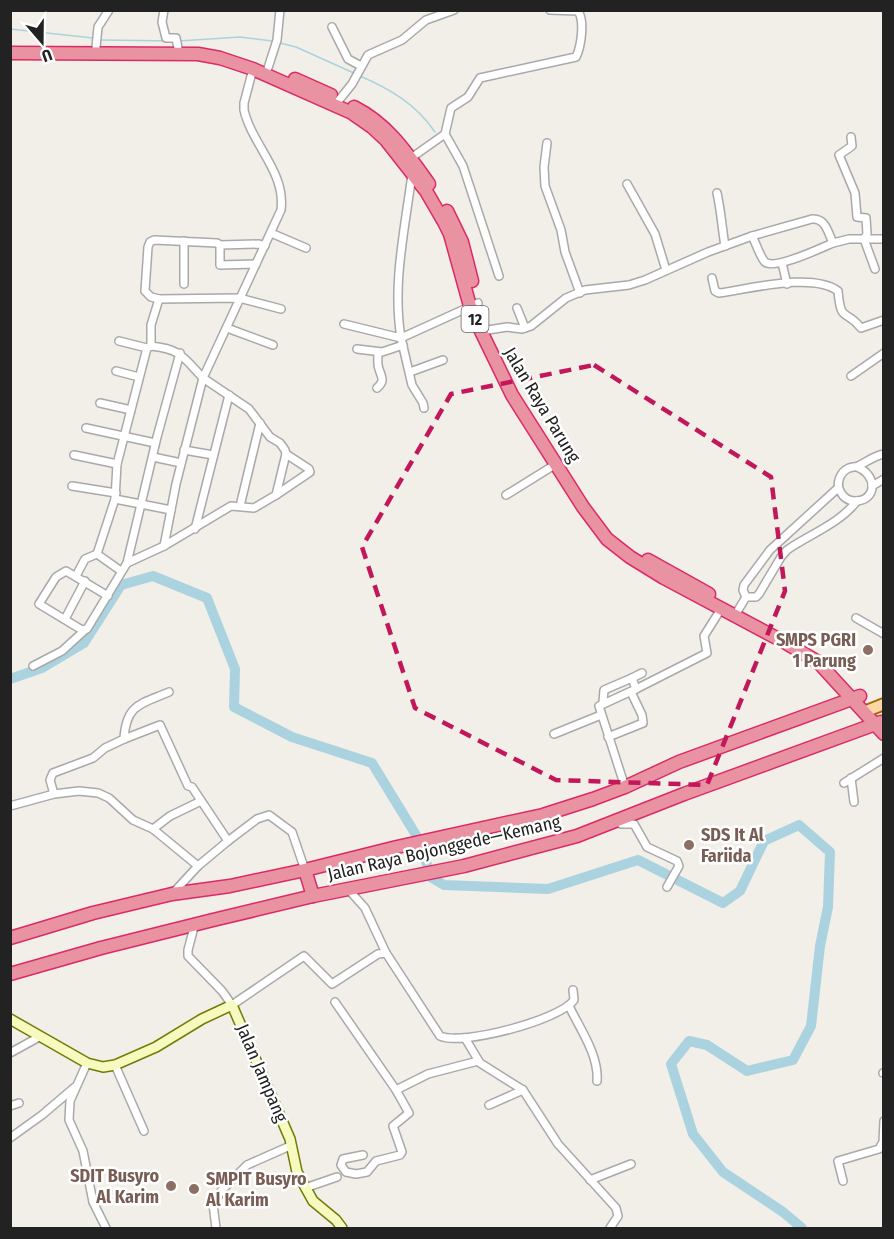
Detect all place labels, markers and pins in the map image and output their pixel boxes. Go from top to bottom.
place label: SMPS PGRI 1 Parung [776,629,856,672]
marker: SMPS PGRI 1 Parung [861,643,875,657]
place label: SDS It Al Fariida [701,824,764,867]
marker: SDS It Al Fariida [682,838,696,852]
place label: SDIT Busyro Al Karim [70,1165,159,1208]
place label: SMPIT Busyro Al Karim [205,1168,307,1211]
marker: SDIT Busyro Al Karim [164,1179,178,1193]
marker: SMPIT Busyro Al Karim [187,1182,201,1196]

